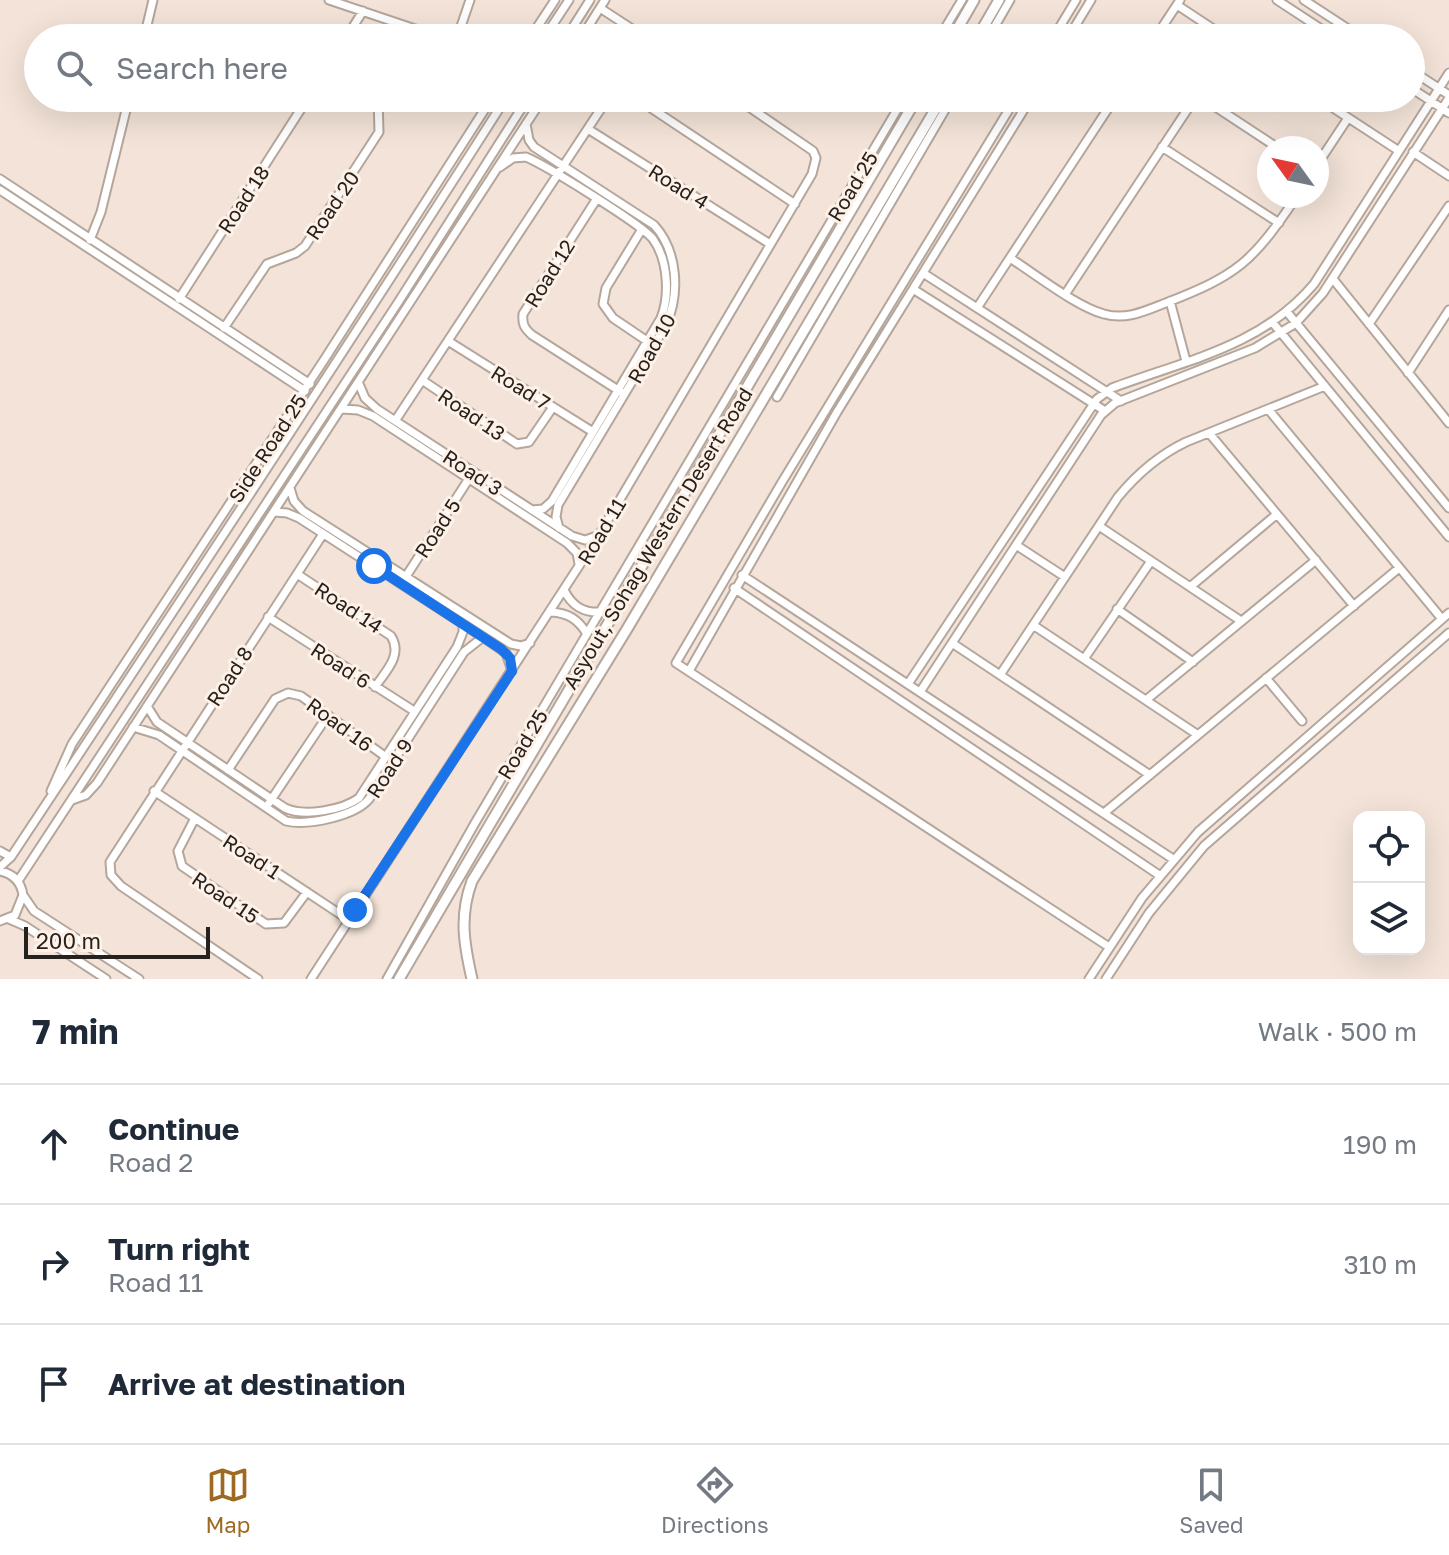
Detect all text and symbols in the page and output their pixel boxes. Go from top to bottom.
search box [24,24,1425,112]
icon: search [52,46,96,90]
text: Search here [116,50,288,86]
north arrow [1257,136,1329,208]
street label: Road 25 [822,147,882,225]
street label: Road 4 [645,158,713,214]
street label: Road 18 [212,161,274,237]
street label: Road 20 [300,166,364,244]
street label: Road 12 [519,235,579,311]
street label: Road 10 [622,309,680,387]
street label: Road 7 [487,360,555,414]
street label: Road 13 [434,383,510,445]
street label: Asyout, Sohag Western Desert Road [557,383,757,693]
street label: Side Road 25 [223,389,311,507]
street label: Road 3 [439,444,507,500]
street label: Road 11 [572,493,630,569]
street label: Road 5 [409,494,465,562]
route start [356,548,392,584]
street label: Road 14 [311,576,387,638]
street label: Road 6 [307,637,375,693]
street label: Road 8 [201,642,257,710]
street label: Road 16 [302,692,378,756]
street label: Road 25 [492,705,552,783]
street label: Road 9 [361,734,417,802]
map controls [1353,811,1425,955]
button: locate [1353,811,1425,883]
street label: Road 1 [219,829,285,884]
street label: Road 15 [188,866,264,928]
button: layers [1353,883,1425,955]
route end [337,892,373,928]
scale bar [24,923,210,959]
text: 200 m [36,927,101,954]
text: 7 min [32,1011,119,1051]
text: Walk · 500 m [1258,1016,1417,1047]
text: Continue [108,1111,239,1147]
icon: ahead [32,1122,76,1166]
text: 190 m [1343,1129,1417,1160]
text: Road 2 [108,1147,193,1178]
text: Turn right [108,1231,250,1267]
icon: right [32,1242,76,1286]
text: 310 m [1344,1249,1417,1280]
text: Road 11 [108,1267,203,1298]
icon: arrive [32,1362,76,1406]
text: Arrive at destination [108,1366,405,1402]
tab: Map [205,1463,250,1538]
tab: Directions [661,1463,769,1538]
tab: Saved [1179,1463,1244,1538]

